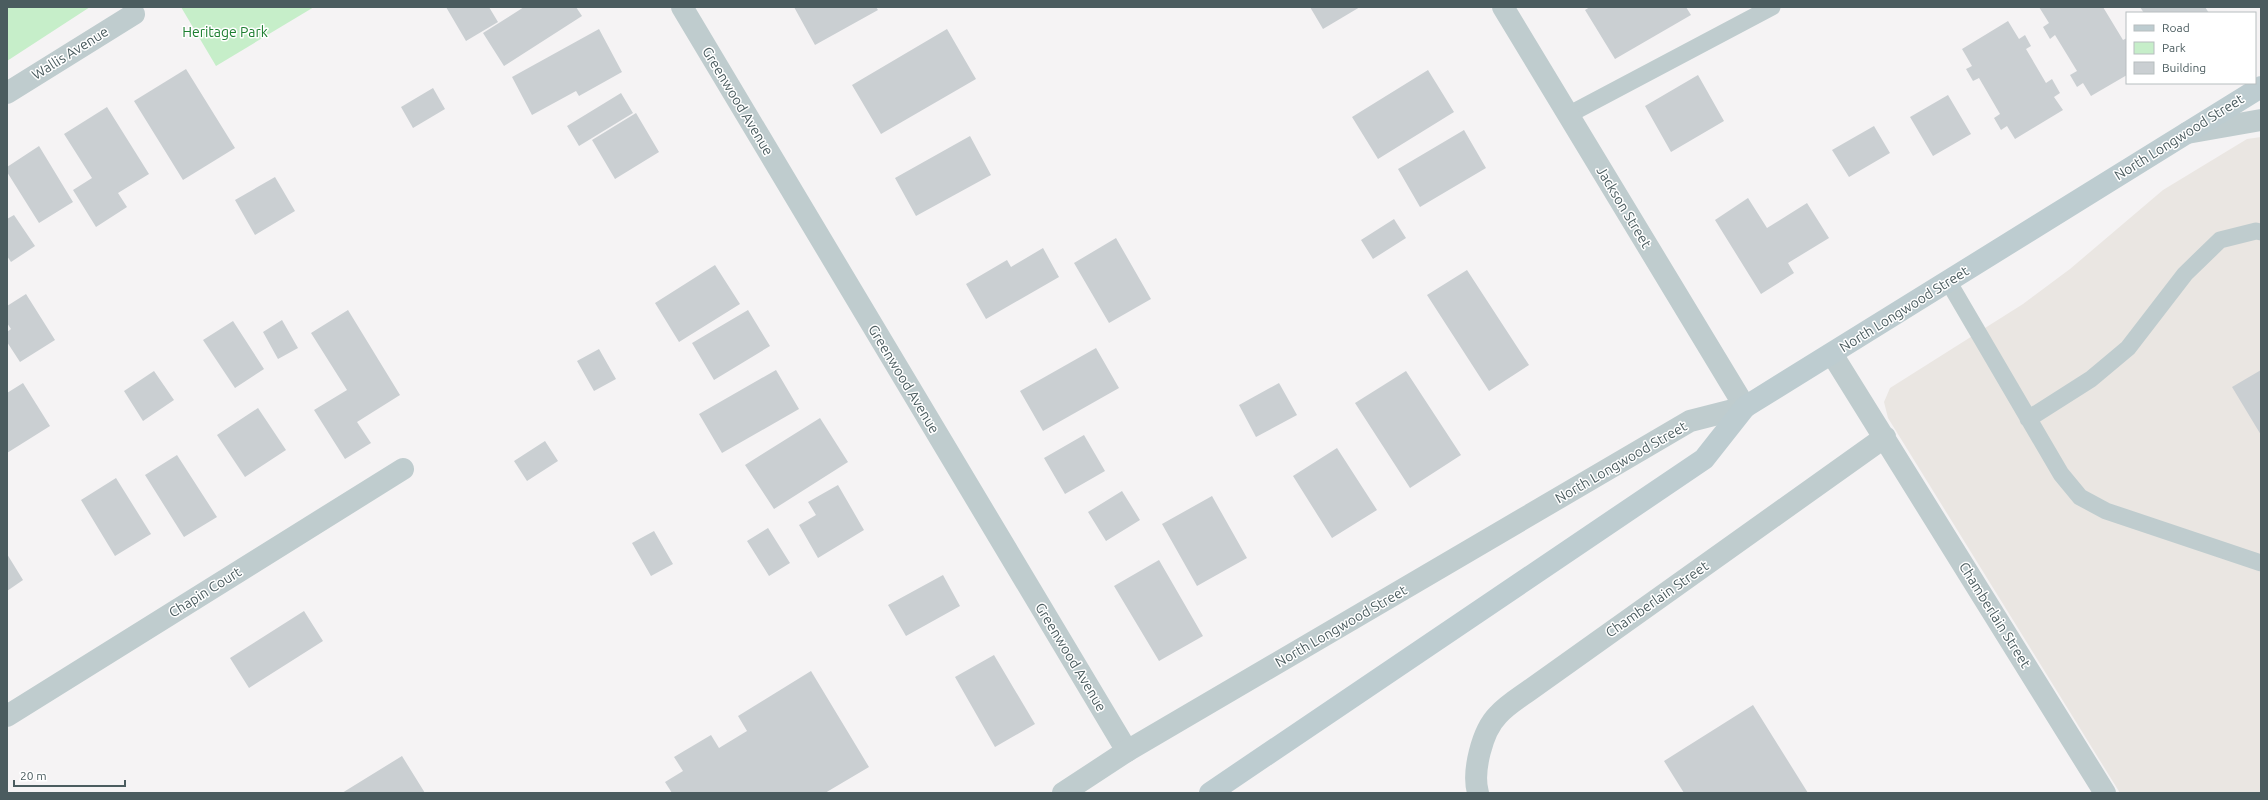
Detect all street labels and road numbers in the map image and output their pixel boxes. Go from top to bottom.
street label: Wallis Avenue [29,23,111,83]
street label: Greenwood Avenue [699,44,777,158]
street label: North Longwood Street [2111,90,2247,183]
street label: Jackson Street [1593,163,1655,251]
street label: North Longwood Street [1836,262,1972,355]
street label: Greenwood Avenue [865,322,943,436]
street label: North Longwood Street [1552,418,1690,506]
street label: Chamberlain Street [1603,557,1712,640]
street label: Chamberlain Street [1956,559,2034,671]
street label: Chapin Court [166,563,244,621]
street label: North Longwood Street [1272,582,1410,670]
street label: Greenwood Avenue [1032,600,1110,714]

